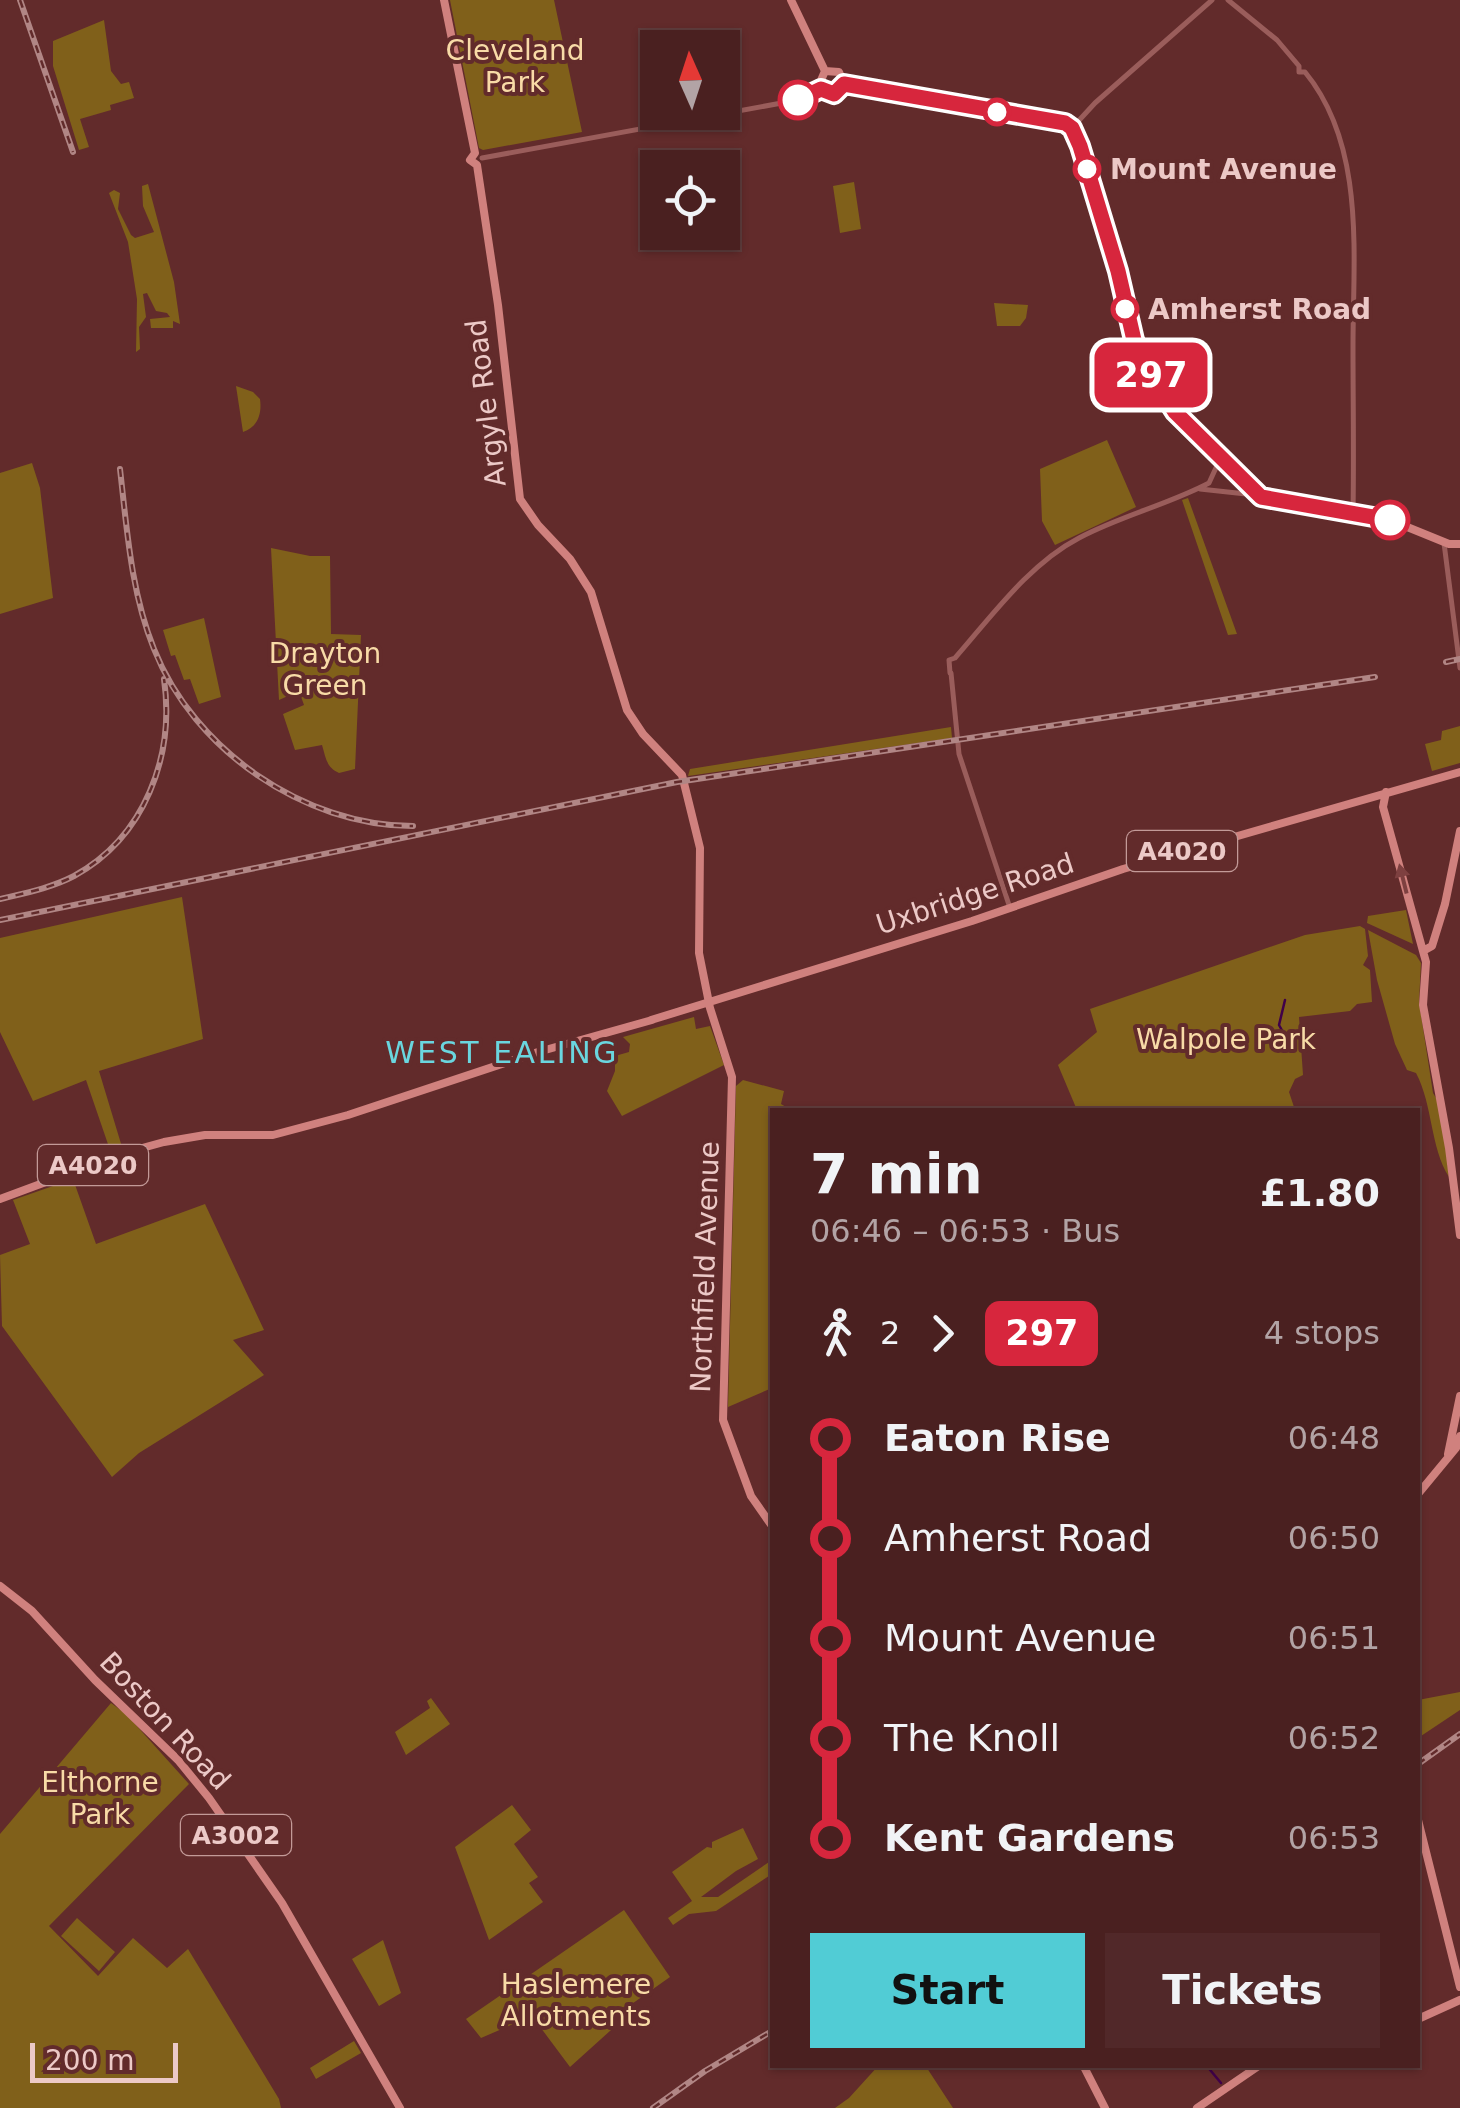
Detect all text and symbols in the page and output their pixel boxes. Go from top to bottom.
north arrow [640,30,740,130]
map controls [640,30,740,250]
park label: Cleveland Park [446,34,584,99]
unlabelled marker [779,81,817,119]
unlabelled marker [984,99,1010,125]
button: locate [640,150,740,250]
place label: Mount Avenue [1110,153,1337,186]
marker: Mount Avenue [1074,156,1100,182]
place label: Amherst Road [1148,293,1371,326]
marker: Amherst Road [1112,296,1138,322]
street label: Argyle Road [459,317,513,489]
line badge: 297 [1094,342,1208,408]
text: 297 [1114,355,1188,395]
unlabelled marker [1371,501,1409,539]
park label: Drayton Green [269,637,381,702]
road number: A4020 [1127,831,1237,871]
street label: Uxbridge Road [872,846,1078,942]
one-way arrow [1395,863,1410,894]
park label: Walpole Park [1136,1023,1317,1056]
district label: WEST EALING [385,1035,619,1070]
street label: Northfield Avenue [684,1141,726,1393]
text: 7 min [810,1142,983,1206]
road number: A4020 [38,1145,148,1185]
text: £1.80 [1260,1171,1380,1215]
text: 06:46 – 06:53 · Bus [810,1212,1120,1250]
icon: walk [810,1306,865,1361]
icon: forward [915,1306,970,1361]
text: 297 [1005,1313,1078,1353]
text: 2 [880,1314,900,1352]
text: 4 stops [1264,1314,1380,1352]
text: Eaton Rise [884,1416,1111,1460]
text: 06:48 [1288,1419,1380,1457]
text: Amherst Road [884,1516,1152,1560]
text: 06:50 [1288,1519,1380,1557]
text: Mount Avenue [884,1616,1156,1660]
text: 06:51 [1288,1619,1380,1657]
street label: Boston Road [93,1645,237,1797]
text: The Knoll [884,1716,1060,1760]
text: 06:52 [1288,1719,1380,1757]
park label: Elthorne Park [41,1766,159,1831]
road number: A3002 [181,1815,291,1855]
text: Kent Gardens [884,1816,1175,1860]
text: 06:53 [1288,1819,1380,1857]
button: Start [810,1933,1085,2048]
button: Tickets [1105,1933,1380,2048]
park label: Haslemere Allotments [501,1968,651,2033]
scale bar [30,2038,178,2082]
text: 200 m [45,2044,135,2077]

